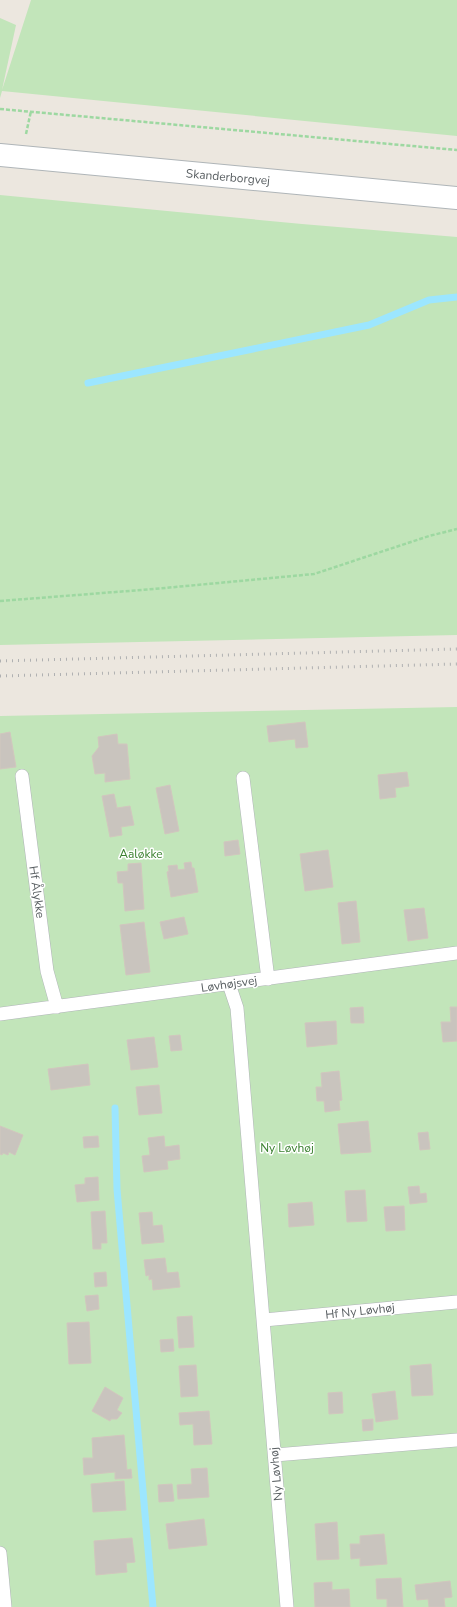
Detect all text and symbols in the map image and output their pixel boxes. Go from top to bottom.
street label: Skanderborgvej [185,165,271,189]
park label: Aaløkke [119,846,163,862]
street label: Hf Ålykke [25,865,49,919]
street label: Løvhøjsvej [200,972,258,996]
park label: Ny Løvhøj [260,1140,314,1156]
street label: Hf Ny Løvhøj [324,1299,396,1323]
street label: Ny Løvhøj [266,1446,286,1501]

